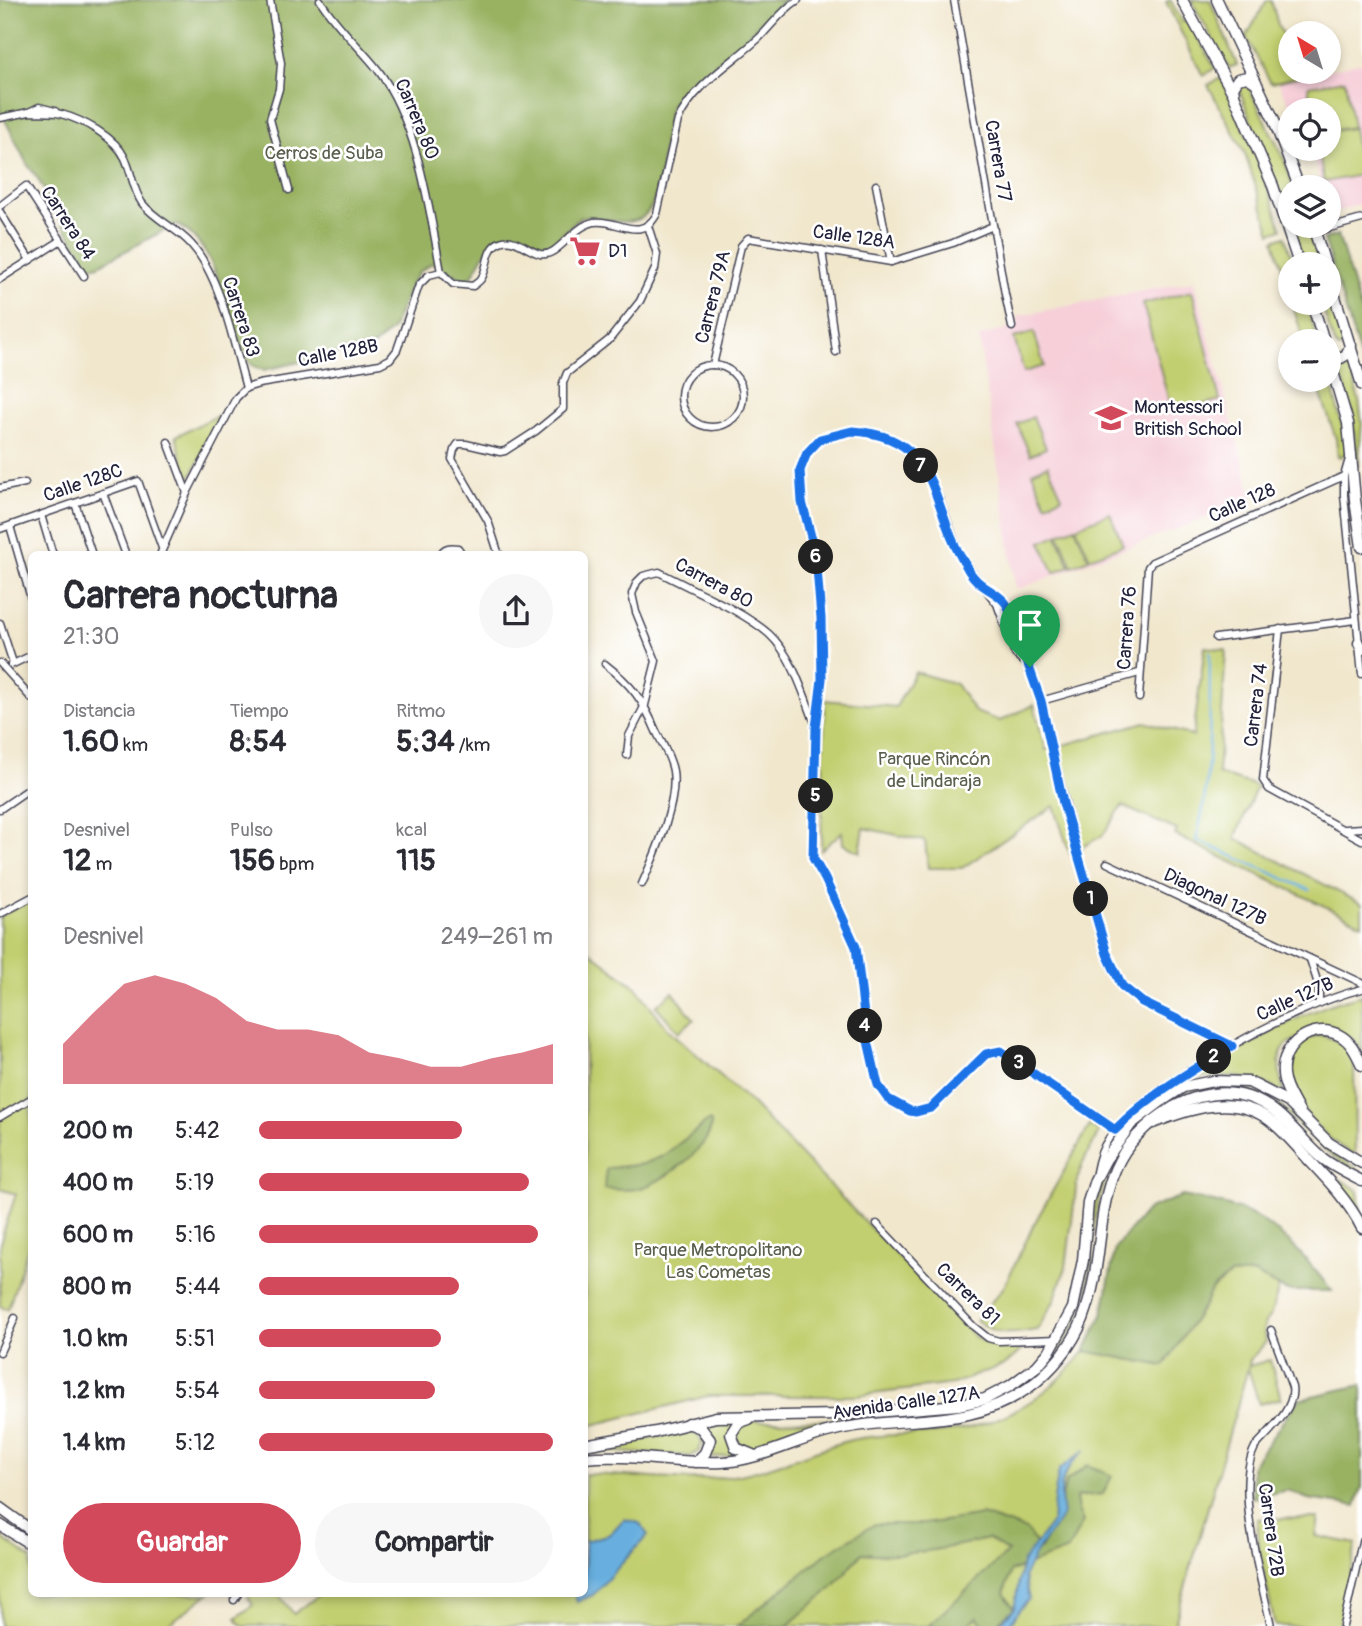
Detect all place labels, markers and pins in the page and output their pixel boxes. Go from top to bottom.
supermarket icon: D1 [568,234,602,268]
place label: D1 [608,239,627,263]
place label: Montessori British School [1134,395,1242,441]
school or university icon: Montessori British School [1094,401,1128,435]
pin: 7 [904,448,939,484]
pin: 6 [798,540,834,574]
pin [1000,595,1060,667]
pin: 5 [798,778,834,814]
pin: 1 [1074,881,1108,916]
pin: 4 [848,1009,882,1044]
pin: 2 [1196,1040,1232,1074]
pin: 3 [1002,1046,1036,1080]

